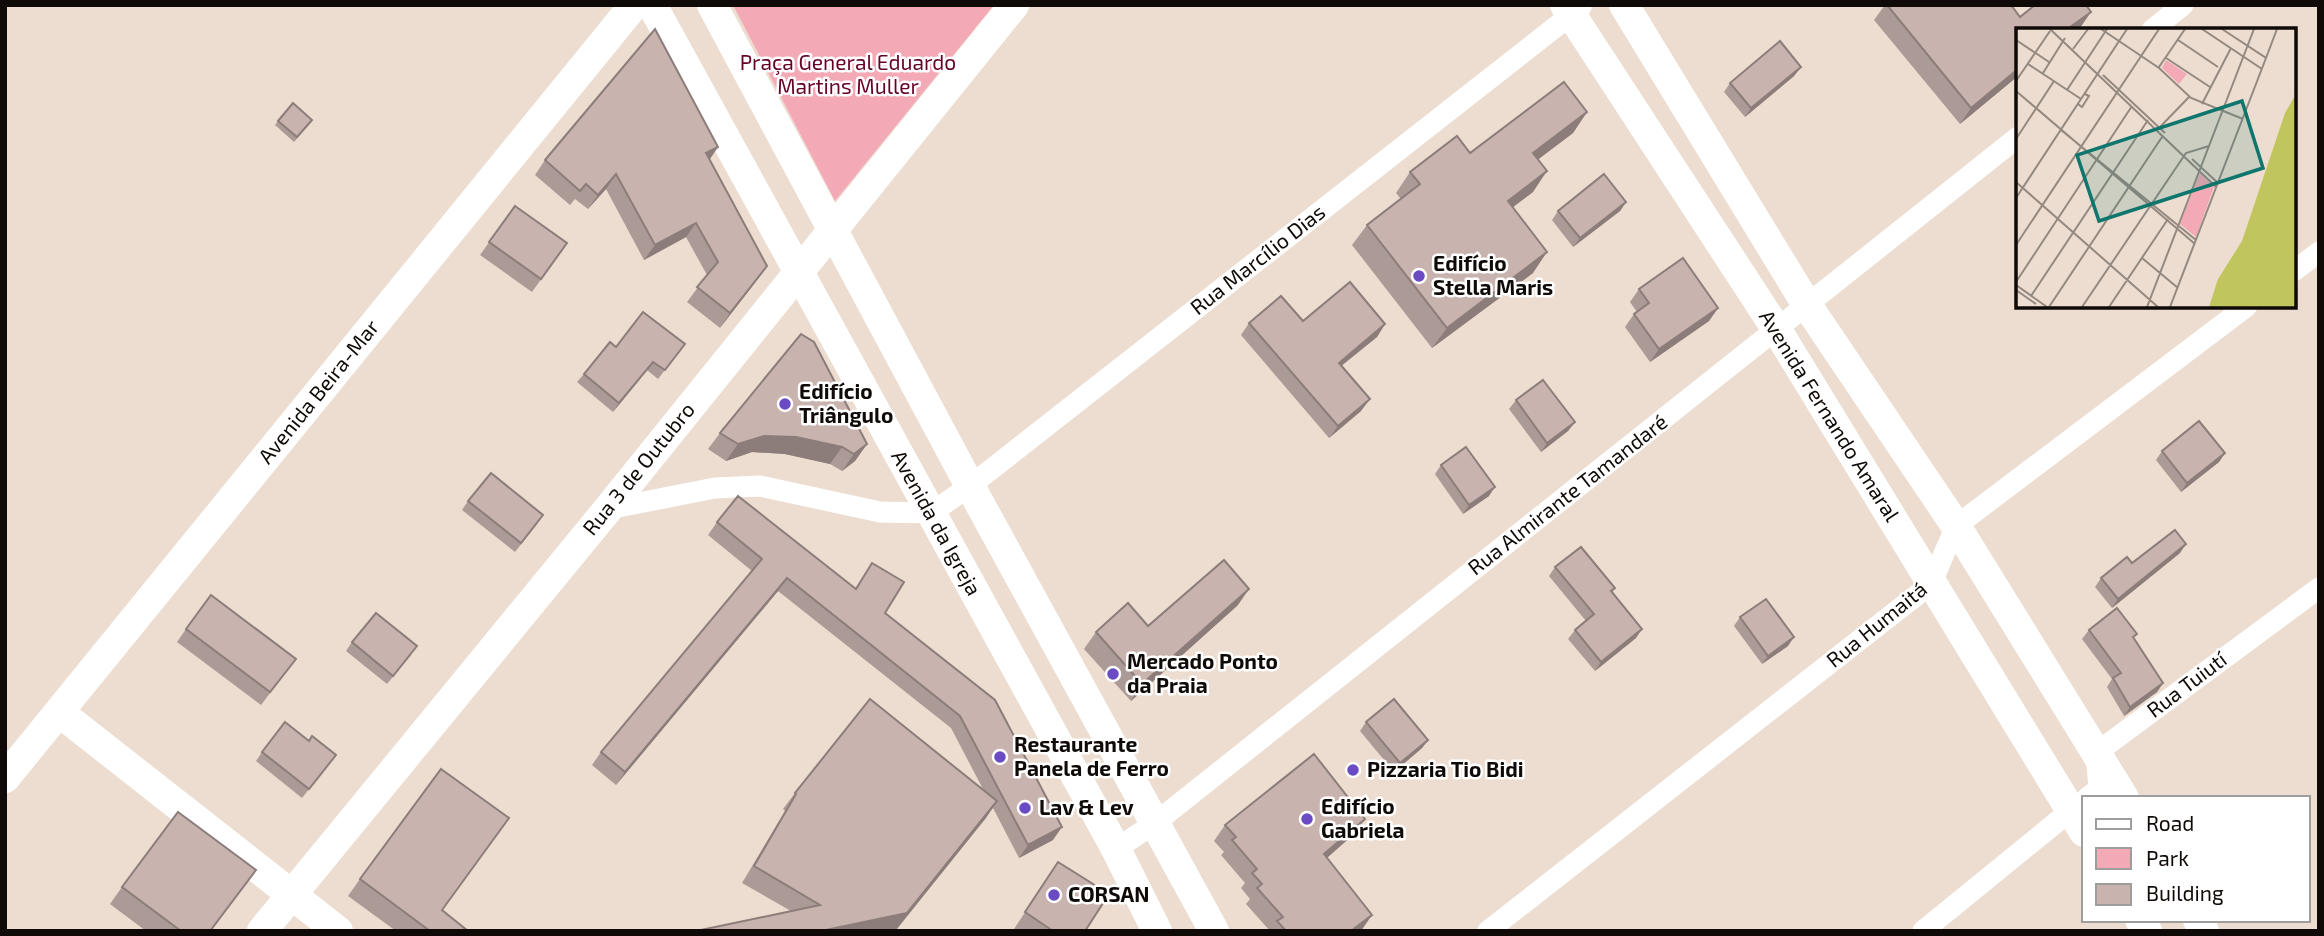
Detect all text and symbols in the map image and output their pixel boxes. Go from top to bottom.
inset map [2016,28,2296,308]
park label: Praça General Eduardo Martins Muller [740,49,956,98]
street label: Rua Marcílio Dias [1185,198,1329,319]
place label: Edifício Stella Maris [1433,250,1553,299]
marker: Edifício Stella Maris [1411,268,1427,284]
street label: Avenida Fernando Amaral [1755,305,1906,526]
street label: Avenida Beira-Mar [252,314,384,468]
place label: Edifício Triângulo [799,378,893,427]
marker: Edifício Triângulo [777,396,793,412]
street label: Rua 3 de Outubro [577,397,699,539]
street label: Rua Almirante Tamandaré [1462,408,1672,579]
street label: Avenida da Igreja [886,445,988,600]
street label: Rua Humaitá [1821,576,1931,672]
street label: Rua Tuiutí [2141,645,2232,722]
place label: Mercado Ponto da Praia [1127,648,1278,697]
marker: Mercado Ponto da Praia [1105,666,1121,682]
place label: Restaurante Panela de Ferro [1014,731,1169,780]
marker: Restaurante Panela de Ferro [992,749,1008,765]
place label: Pizzaria Tio Bidi [1367,756,1524,781]
marker: Pizzaria Tio Bidi [1345,762,1361,778]
place label: Edifício Gabriela [1321,793,1405,842]
place label: Lav & Lev [1039,794,1134,819]
legend [2082,796,2310,922]
marker: Lav & Lev [1017,800,1033,816]
text: Road [2146,810,2194,835]
marker: Edifício Gabriela [1299,811,1315,827]
text: Park [2146,845,2189,870]
text: Building [2146,880,2224,905]
place label: CORSAN [1068,881,1149,906]
marker: CORSAN [1046,887,1062,903]

